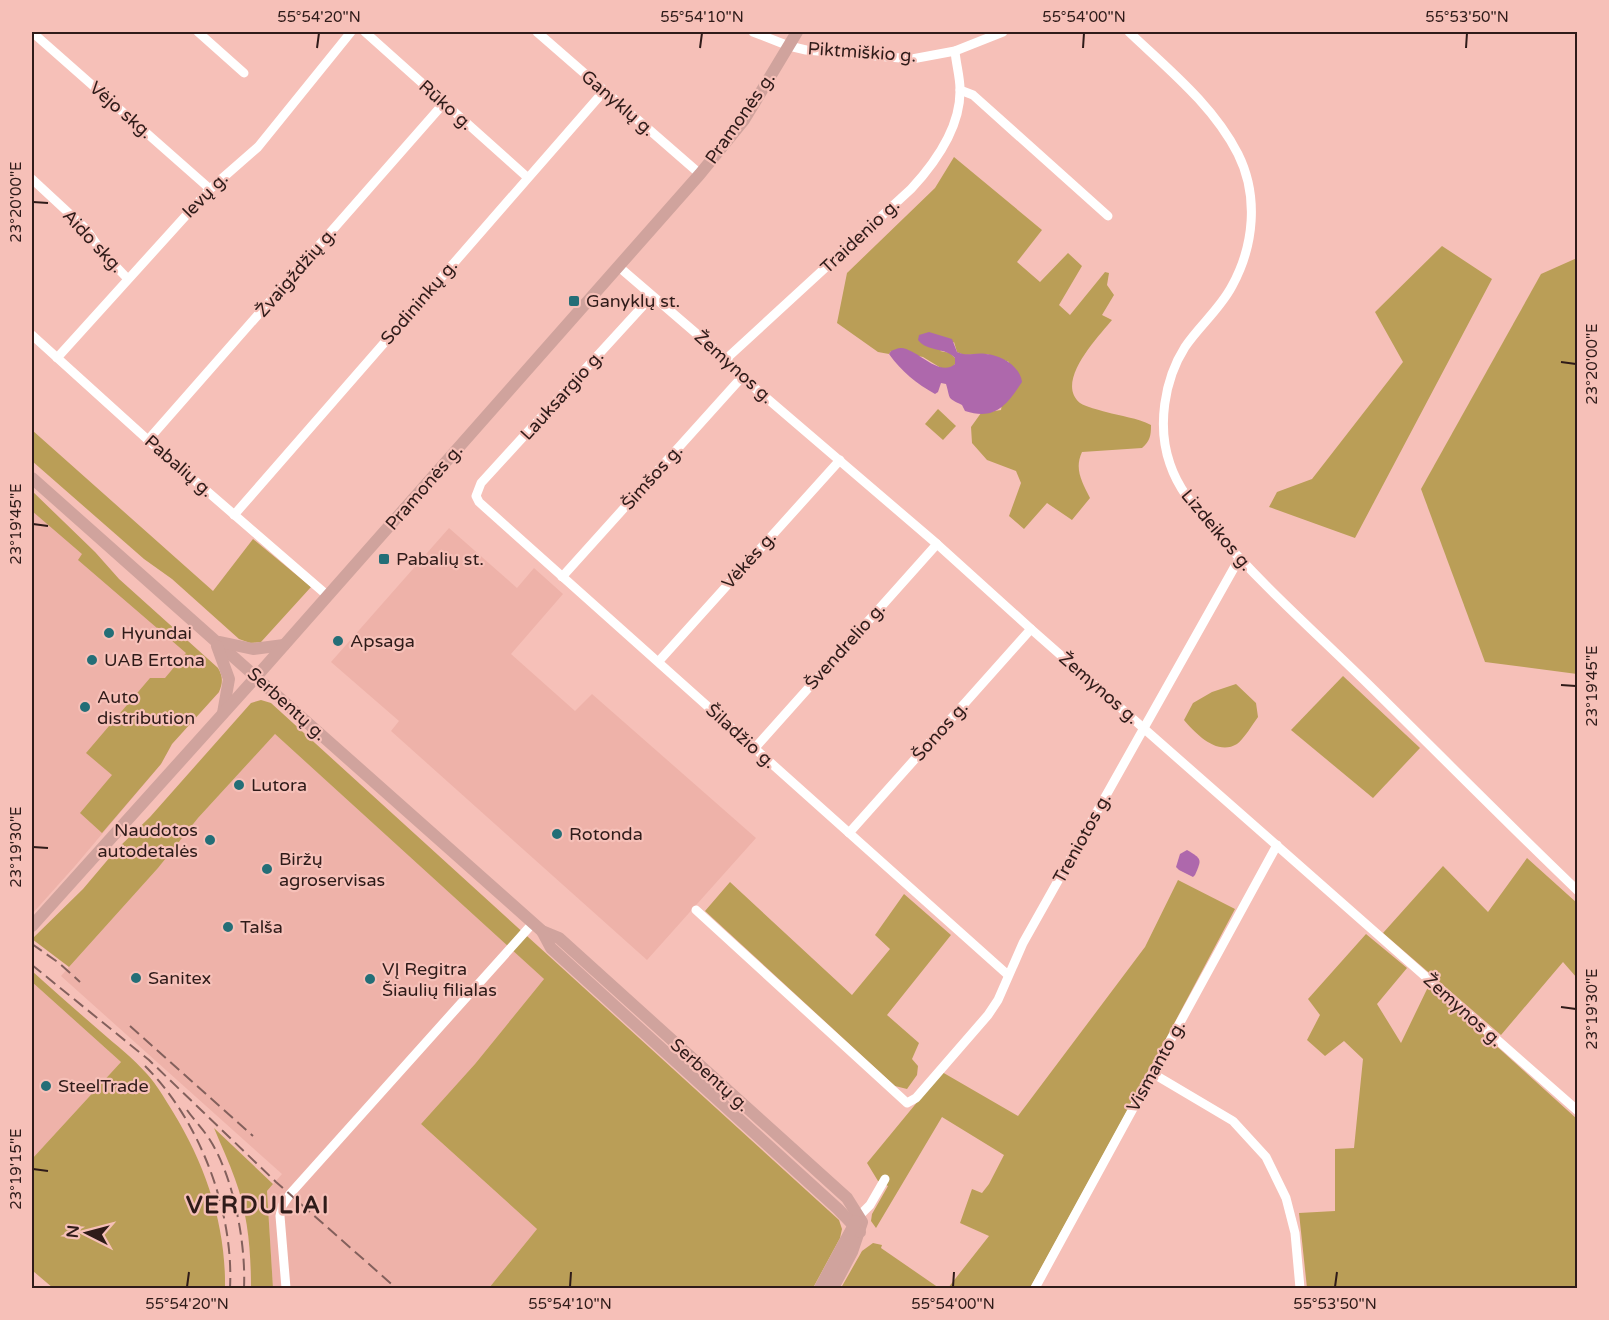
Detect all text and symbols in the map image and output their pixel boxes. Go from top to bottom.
text: 55°54'20"N [277,8,361,26]
text: 55°54'10"N [660,8,744,26]
text: 55°54'00"N [1042,8,1126,26]
text: 55°53'50"N [1425,8,1509,26]
street label: Piktmiškio g. [807,37,917,67]
street label: Ganyklų g. [577,65,659,141]
street label: Pramonės g. [700,68,780,168]
street label: Rūko g. [414,75,478,135]
street label: Vėjo skg. [85,77,157,143]
text: 23°20'00"E [7,161,25,243]
street label: Ievų g. [177,167,233,223]
street label: Traidenio g. [816,194,904,278]
street label: Aido skg. [58,205,128,277]
street label: Žvaigždžių g. [251,222,341,322]
street label: Sodininkų g. [376,255,462,349]
place label: Ganyklų st. [586,290,680,312]
marker: Ganyklų st. [567,294,581,308]
text: 23°20'00"E [1583,323,1601,405]
street label: Žemynos g. [690,326,778,408]
street label: Lauksargio g. [516,345,608,445]
street label: Pabalių g. [140,430,218,502]
street label: Pramonės g. [381,439,467,535]
street label: Šimšos g. [617,440,687,514]
text: 23°19'45"E [7,483,25,565]
street label: Lizdeikos g. [1176,485,1258,575]
street label: Vėkės g. [717,526,781,594]
place label: Pabalių st. [396,548,484,570]
marker: Pabalių st. [377,552,391,566]
street label: Švendrelio g. [800,598,890,694]
place label: Hyundai [121,622,192,644]
marker: Hyundai [102,626,116,640]
place label: Apsaga [350,630,415,652]
marker: Apsaga [331,634,345,648]
text: 23°19'45"E [1583,645,1601,727]
street label: Žemynos g. [1054,647,1144,729]
place label: UAB Ertona [104,649,205,671]
marker: UAB Ertona [85,653,99,667]
street label: Serbentų g. [243,663,331,745]
place label: Auto distribution [97,686,195,729]
street label: Šonos g. [907,696,973,766]
street label: Šiladžio g. [702,699,780,773]
marker: Auto distribution [78,700,92,714]
place label: Lutora [251,774,307,796]
marker: Lutora [232,778,246,792]
street label: Treniotos g. [1048,789,1116,887]
text: 23°19'30"E [7,806,25,888]
place label: Naudotos autodetalės [97,819,198,862]
place label: Rotonda [569,823,643,845]
marker: Rotonda [550,827,564,841]
marker: Naudotos autodetalės [203,833,217,847]
place label: Biržų agroservisas [279,848,385,891]
marker: Biržų agroservisas [260,862,274,876]
place label: Talša [240,916,283,938]
marker: Talša [221,920,235,934]
place label: VĮ Regitra Šiaulių filialas [382,958,497,1001]
place label: Sanitex [148,967,211,989]
text: 23°19'30"E [1583,968,1601,1050]
street label: Žemynos g. [1419,969,1507,1051]
marker: Sanitex [129,971,143,985]
marker: VĮ Regitra Šiaulių filialas [363,972,377,986]
street label: Vismanto g. [1122,1016,1190,1116]
street label: Serbentų g. [666,1034,754,1116]
place label: SteelTrade [58,1075,149,1097]
marker: SteelTrade [39,1079,53,1093]
text: 23°19'15"E [7,1128,25,1210]
district label: VERDULIAI [186,1191,330,1220]
north arrow [57,1203,117,1263]
text: N [62,1224,84,1239]
text: 55°54'20"N [145,1295,229,1313]
text: 55°54'10"N [528,1295,612,1313]
text: 55°54'00"N [911,1295,995,1313]
text: 55°53'50"N [1293,1295,1377,1313]

